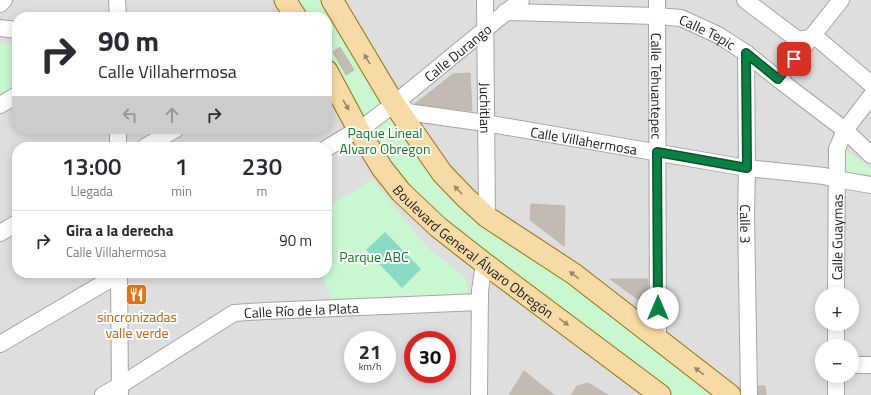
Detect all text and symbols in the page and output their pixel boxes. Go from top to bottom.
street label: Calle Tepic [676,8,740,54]
street label: Calle Durango [419,18,496,86]
text: 90 m [98,19,159,62]
icon: right [32,28,84,80]
street label: Calle Tehuantepec [647,33,668,139]
pin [777,42,811,76]
icon: arrive [783,48,805,70]
one-way arrow [363,53,370,65]
text: Calle Villahermosa [98,58,237,85]
street label: Juchitlan [475,82,497,134]
one-way arrow [342,99,349,111]
icon: left [119,104,141,126]
icon: ahead [161,104,183,126]
icon: right [203,104,225,126]
street label: Calle Villahermosa [529,120,639,159]
park label: Paque Lineal Alvaro Obregon [340,122,430,159]
text: 13:00 [62,148,121,184]
text: 1 [175,148,188,184]
text: 230 [242,148,282,184]
street label: Boulevard General Álvaro Obregón [388,180,559,323]
text: Llegada [70,181,113,201]
text: min [171,181,192,201]
text: m [257,181,267,201]
one-way arrow [453,185,463,195]
street label: Calle Guaymas [826,194,847,280]
street label: Calle 3 [735,204,757,244]
text: Gira a la derecha [66,219,173,242]
text: 90 m [279,229,312,252]
icon: right [32,230,54,252]
text: Calle Villahermosa [66,242,166,262]
park label: Parque ABC [339,246,409,267]
one-way arrow [569,271,580,279]
restaurant icon: sincronizadas valle verde [124,281,150,307]
position arrow [637,287,679,329]
map controls [815,287,859,383]
button: + [815,287,859,331]
street label: Calle Río de la Plata [243,297,359,323]
place label: sincronizadas valle verde [97,306,177,343]
one-way arrow [559,318,569,326]
speed limit sign: 30 [404,331,456,383]
text: 21 [359,336,381,367]
button: − [815,339,859,383]
text: km/h [359,359,381,374]
one-way arrow [694,367,705,375]

